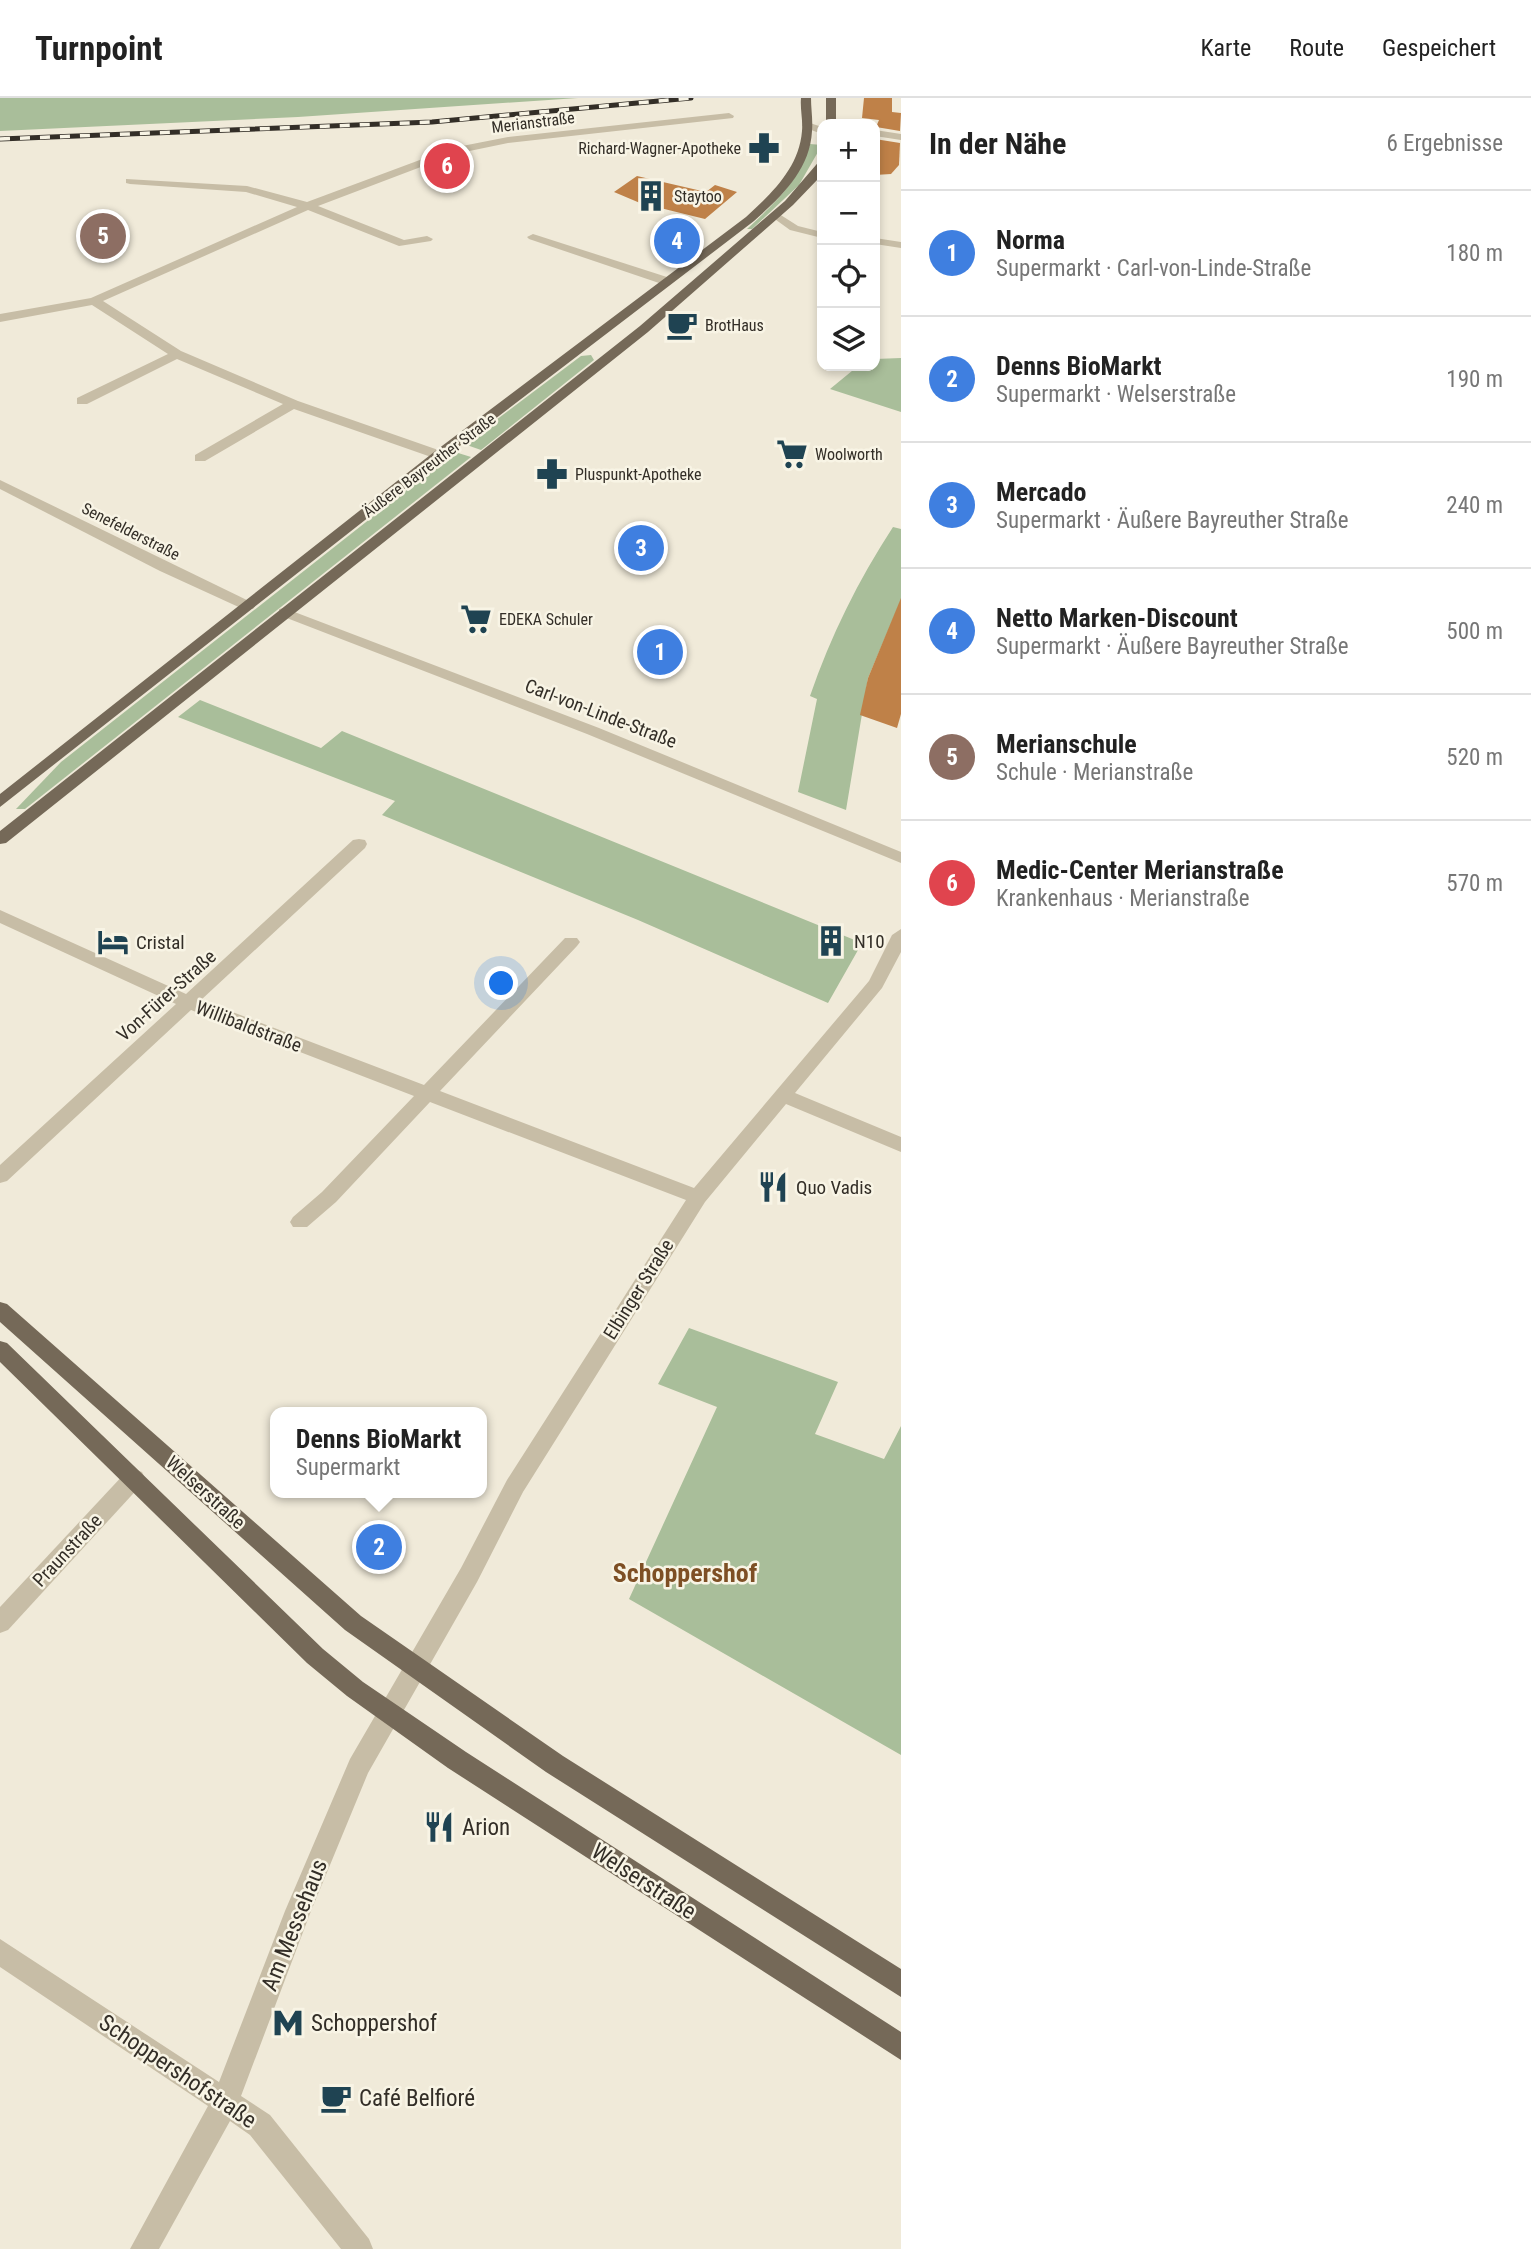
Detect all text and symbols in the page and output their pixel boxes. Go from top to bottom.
text: Turnpoint [35,29,163,68]
text: Karte [1201,34,1251,62]
text: Route [1289,34,1344,62]
text: Gespeichert [1382,34,1496,62]
street label: Merianstraße [490,108,576,137]
map controls [817,119,880,371]
button: + [817,119,880,182]
text: In der Nähe [929,126,1066,161]
text: 6 Ergebnisse [1386,130,1503,157]
pharmacy icon: Richard-Wagner-Apotheke [747,131,781,165]
place label: Richard-Wagner-Apotheke [578,139,741,158]
pin: 6 [424,140,470,192]
building icon: Staytoo [634,179,668,213]
button: − [817,182,880,245]
place label: Staytoo [674,187,722,206]
pin: 5 [80,210,126,262]
pin: 4 [654,215,700,267]
text: Norma [996,225,1065,255]
text: 1 [946,240,958,267]
text: 180 m [1446,240,1503,267]
button: locate [817,245,880,308]
text: Supermarkt · Carl-von-Linde-Straße [996,255,1311,282]
cafe icon: BrotHaus [665,308,699,342]
button: layers [817,308,880,371]
place label: BrotHaus [705,316,764,335]
text: Denns BioMarkt [996,351,1162,381]
text: 2 [946,366,958,393]
text: 190 m [1446,366,1503,393]
text: Supermarkt · Welserstraße [996,381,1236,408]
street label: Äußere Bayreuther Straße [359,409,499,521]
supermarket icon: Woolworth [775,437,809,471]
place label: Woolworth [815,445,883,464]
pharmacy icon: Pluspunkt-Apotheke [535,457,569,491]
place label: Pluspunkt-Apotheke [575,465,702,484]
text: Mercado [996,477,1087,507]
text: 3 [946,492,958,519]
text: 240 m [1446,492,1503,519]
street label: Senefelderstraße [79,499,183,564]
text: Supermarkt · Äußere Bayreuther Straße [996,507,1349,534]
pin: 3 [618,522,664,574]
supermarket icon: EDEKA Schuler [459,602,493,636]
text: Netto Marken-Discount [996,603,1238,633]
place label: EDEKA Schuler [499,610,593,629]
text: 4 [946,618,958,645]
text: 500 m [1446,618,1503,645]
pin: 1 [637,626,683,678]
text: Supermarkt · Äußere Bayreuther Straße [996,633,1349,660]
street label: Carl-von-Linde-Straße [522,674,680,753]
text: Merianschule [996,729,1137,759]
text: 5 [946,744,958,771]
text: 520 m [1446,744,1503,771]
text: Schule · Merianstraße [996,759,1193,786]
text: Medic-Center Merianstraße [996,855,1284,885]
text: 6 [946,870,958,897]
text: 570 m [1446,870,1503,897]
text: Krankenhaus · Merianstraße [996,885,1249,912]
building icon: N10 [814,924,848,958]
hotel icon: Cristal [96,925,130,959]
place label: N10 [854,930,885,953]
place label: Cristal [136,931,185,954]
street label: Von-Fürer-Straße [112,945,221,1046]
your location [484,966,518,1000]
street label: Willibaldstraße [193,996,305,1057]
restaurant icon: Quo Vadis [756,1170,790,1204]
place label: Quo Vadis [796,1176,872,1199]
street label: Elbinger Straße [598,1235,678,1344]
popup [270,1407,487,1498]
text: Denns BioMarkt [296,1424,461,1454]
street label: Welserstraße [161,1451,250,1534]
text: Supermarkt [296,1454,400,1481]
street label: Praunstraße [28,1509,107,1591]
pin: 2 [356,1521,402,1573]
district label: Schoppershof [613,1558,758,1588]
restaurant icon: Arion [422,1810,456,1844]
place label: Arion [462,1814,510,1841]
street label: Welserstraße [586,1838,701,1925]
street label: Am Messehaus [256,1855,333,1995]
metro station icon: Schoppershof [271,2006,305,2040]
street label: Schoppershofstraße [94,2009,261,2134]
place label: Schoppershof [311,2010,438,2037]
cafe icon: Café Belfioré [319,2081,353,2115]
place label: Café Belfioré [359,2085,475,2112]

